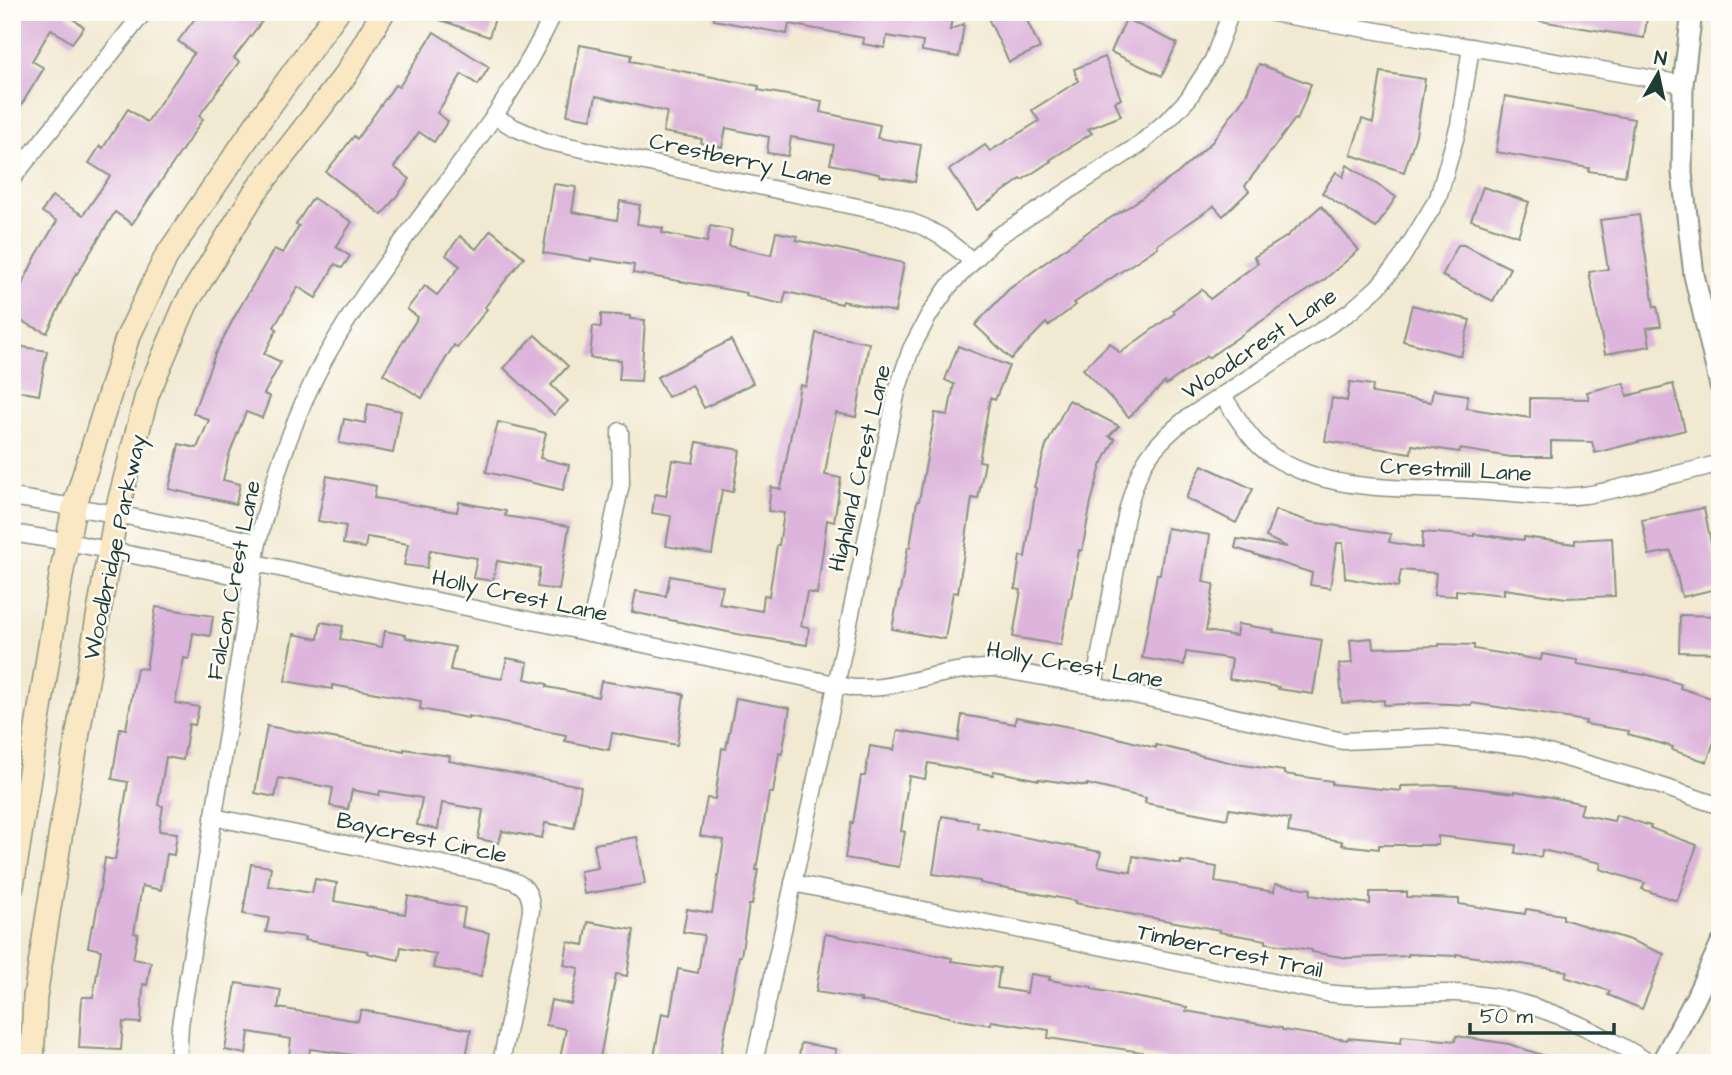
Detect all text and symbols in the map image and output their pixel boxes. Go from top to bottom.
north arrow [1624,38,1694,108]
text: N [1652,44,1669,73]
street label: Crestberry Lane [646,125,835,196]
street label: Woodcrest Lane [1176,280,1343,408]
street label: Highland Crest Lane [821,362,900,575]
street label: Woodbridge Parkway [75,431,156,663]
street label: Crestmill Lane [1379,450,1533,490]
street label: Falcon Crest Lane [199,478,269,683]
street label: Holly Crest Lane [429,562,611,631]
street label: Holly Crest Lane [984,634,1166,697]
street label: Baycrest Circle [333,804,510,873]
street label: Timbercrest Trail [1134,916,1326,986]
scale bar [1470,991,1613,1035]
text: 50 m [1480,1002,1534,1031]

